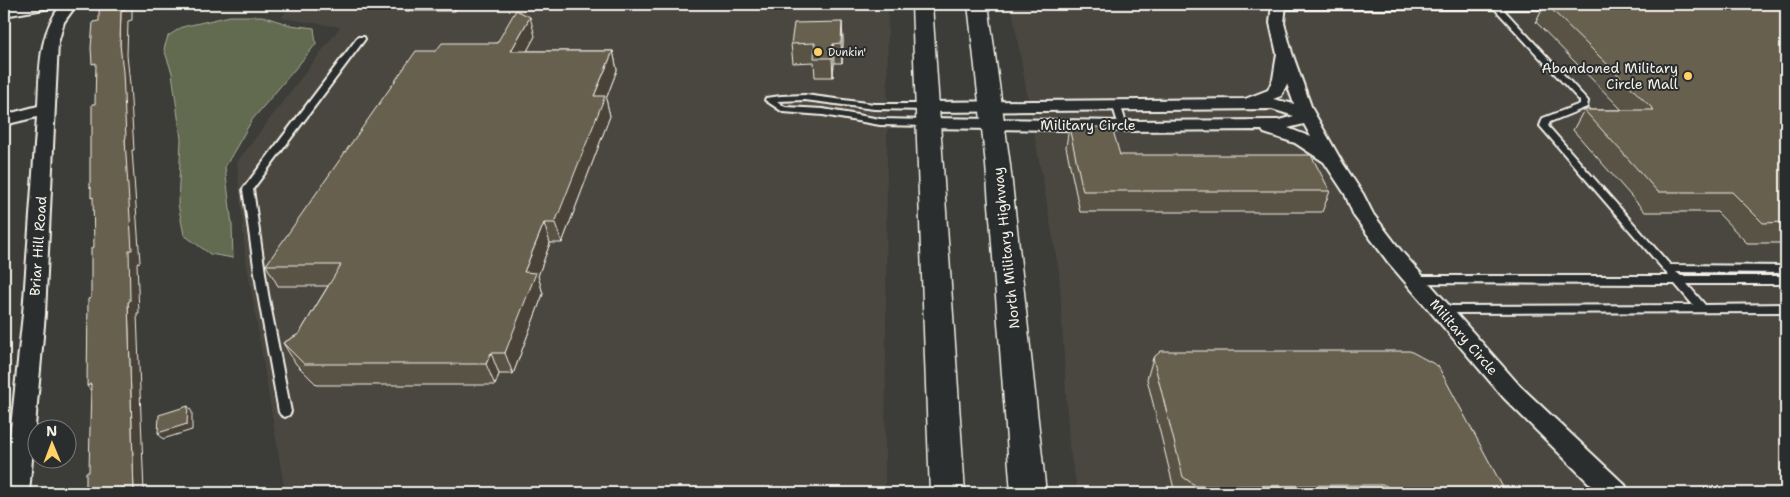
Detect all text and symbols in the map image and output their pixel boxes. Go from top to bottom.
place label: Dunkin' [828,45,866,60]
marker: Dunkin' [812,46,824,58]
place label: Abandoned Military Circle Mall [1541,59,1679,93]
marker: Abandoned Military Circle Mall [1682,70,1694,82]
street label: Military Circle [1040,116,1136,134]
street label: North Military Highway [989,166,1023,330]
street label: Briar Hill Road [26,195,50,297]
street label: Military Circle [1426,295,1502,379]
north arrow [28,420,78,470]
text: N [46,422,57,440]

